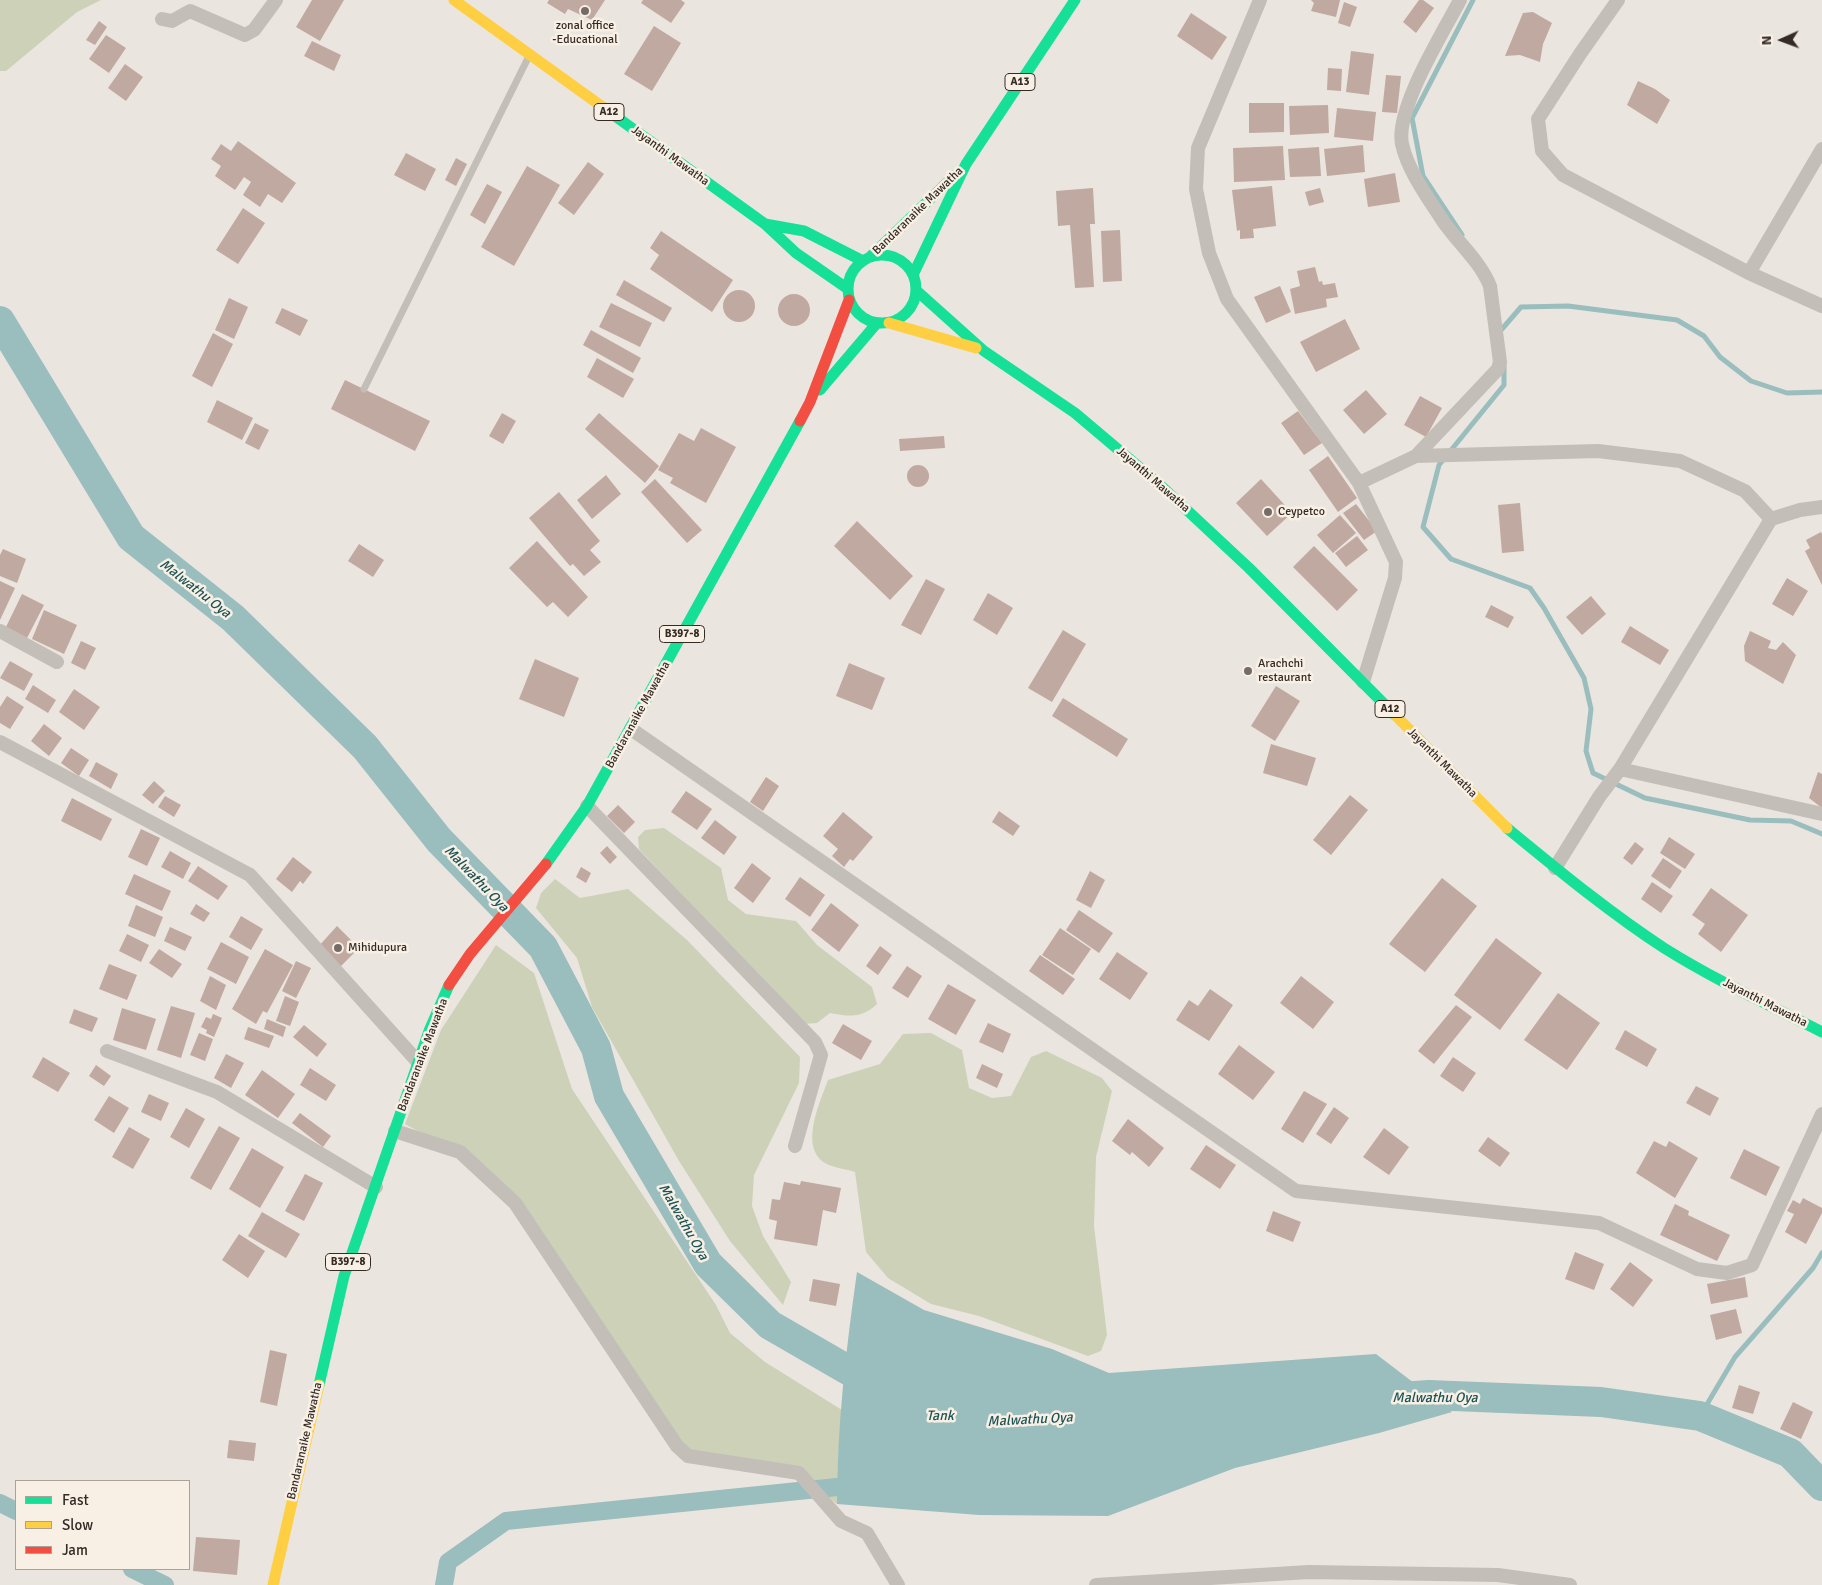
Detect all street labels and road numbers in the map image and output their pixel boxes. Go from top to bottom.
road number: A13 [1005,74,1035,90]
road number: A12 [594,104,624,120]
street label: Jayanthi Mawatha [628,123,712,189]
street label: Bandaranaike Mawatha [870,164,966,258]
street label: Jayanthi Mawatha [1113,444,1193,516]
road number: B397-8 [660,626,704,642]
street label: Bandaranaike Mawatha [603,659,673,771]
road number: A12 [1375,701,1405,718]
street label: Jayanthi Mawatha [1404,725,1480,801]
street label: Jayanthi Mawatha [1720,976,1810,1030]
street label: Bandaranaike Mawatha [395,996,451,1114]
road number: B397-8 [326,1254,370,1270]
street label: Bandaranaike Mawatha [284,1381,326,1501]

